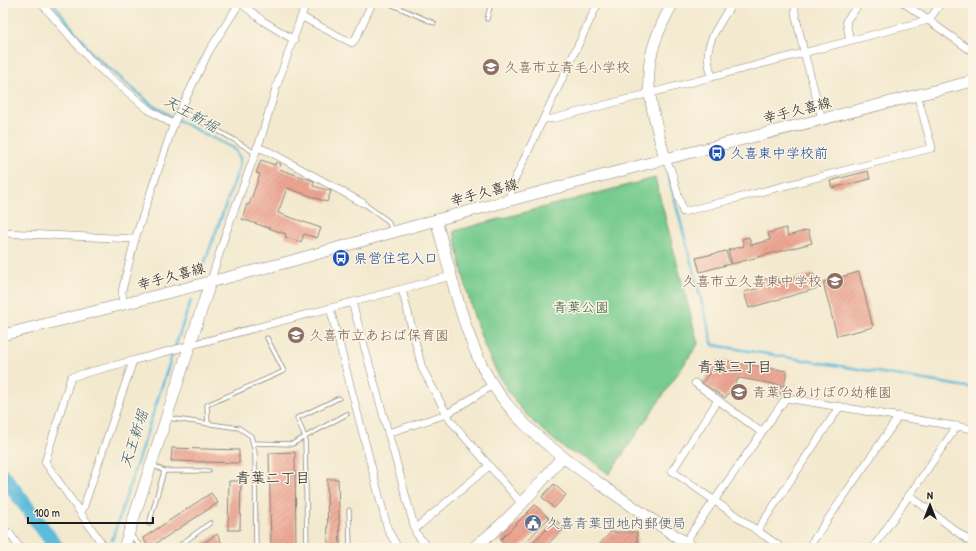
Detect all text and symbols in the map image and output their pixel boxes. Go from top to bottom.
school or university icon: 久喜市立青毛小学校 [481,57,501,77]
place label: 久喜市立青毛小学校 [504,57,630,76]
water label: 天王新堀 [160,90,223,138]
street label: 幸手久喜線 [761,92,833,127]
bus stop icon: 久喜東中学校前 [707,143,727,163]
place label: 久喜東中学校前 [730,143,828,162]
street label: 幸手久喜線 [448,173,520,210]
bus stop icon: 県営住宅入口 [331,248,351,268]
place label: 県営住宅入口 [354,248,438,267]
street label: 幸手久喜線 [135,257,207,294]
place label: 久喜市立久喜東中学校 [682,271,822,290]
school or university icon: 久喜市立久喜東中学校 [825,271,845,291]
park label: 青葉公園 [553,297,609,316]
school or university icon: 久喜市立あおば保育園 [286,325,306,345]
place label: 久喜市立あおば保育園 [309,325,449,344]
district label: 青葉三丁目 [697,356,773,377]
school or university icon: 青葉台あけぼの幼稚園 [729,382,749,402]
place label: 青葉台あけぼの幼稚園 [752,382,892,401]
water label: 天王新堀 [114,406,153,471]
district label: 青葉二丁目 [235,467,311,488]
north arrow [910,485,950,525]
text: N [927,488,933,502]
scale bar [28,499,153,525]
text: 100 m [34,504,60,521]
public building icon: 久喜青葉団地内郵便局 [523,513,543,533]
place label: 久喜青葉団地内郵便局 [546,513,686,532]

